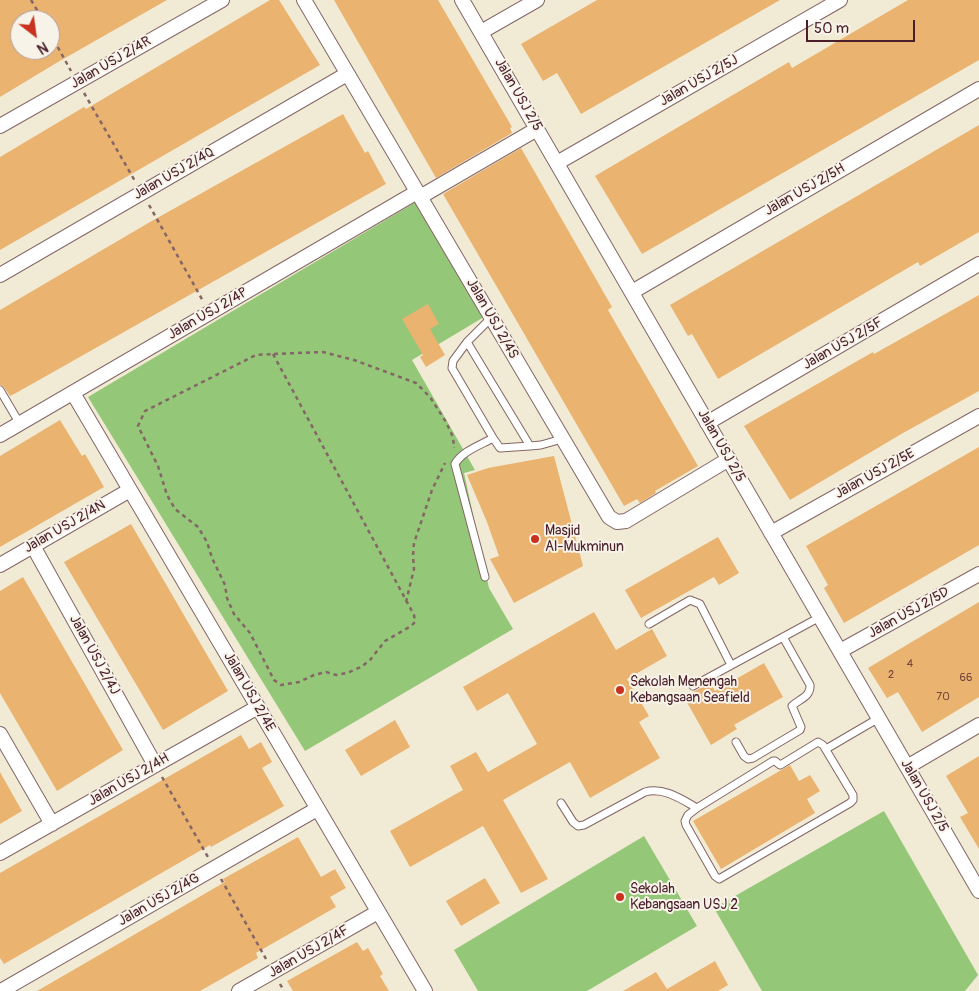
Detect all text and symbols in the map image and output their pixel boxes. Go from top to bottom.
north arrow [10,10,60,60]
scale bar [809,10,918,42]
text: 50 m [814,19,849,38]
street label: Jalan USJ 2/4R [68,33,154,93]
text: N [34,38,51,57]
street label: Jalan USJ 2/5J [657,52,741,110]
street label: Jalan USJ 2/5 [490,56,546,134]
street label: Jalan USJ 2/4Q [131,144,217,204]
street label: Jalan USJ 2/5H [762,160,848,220]
street label: Jalan USJ 2/4S [462,276,522,362]
street label: Jalan USJ 2/4P [165,284,251,344]
street label: Jalan USJ 2/5F [800,314,886,374]
street label: Jalan USJ 2/5 [693,407,749,485]
street label: Jalan USJ 2/5E [832,445,918,503]
street label: Jalan USJ 2/4N [21,497,109,557]
place label: Masjid Al-Mukminun [545,523,624,556]
marker: Masjid Al-Mukminun [529,533,541,545]
street label: Jalan USJ 2/5D [866,584,952,642]
street label: Jalan USJ 2/4J [65,612,123,698]
street label: Jalan USJ 2/4E [219,649,279,735]
house number: 4 [907,657,913,671]
house number: 2 [888,668,894,682]
house number: 66 [960,671,972,685]
place label: Sekolah Menengah Kebangsaan Seafield [630,674,750,706]
marker: Sekolah Menengah Kebangsaan Seafield [614,684,626,696]
house number: 70 [936,690,950,704]
street label: Jalan USJ 2/4H [86,750,172,810]
street label: Jalan USJ 2/5 [896,757,952,835]
street label: Jalan USJ 2/4G [115,870,203,930]
place label: Sekolah Kebangsaan USJ 2 [630,881,738,914]
marker: Sekolah Kebangsaan USJ 2 [614,891,626,903]
street label: Jalan USJ 2/4F [266,922,352,982]

